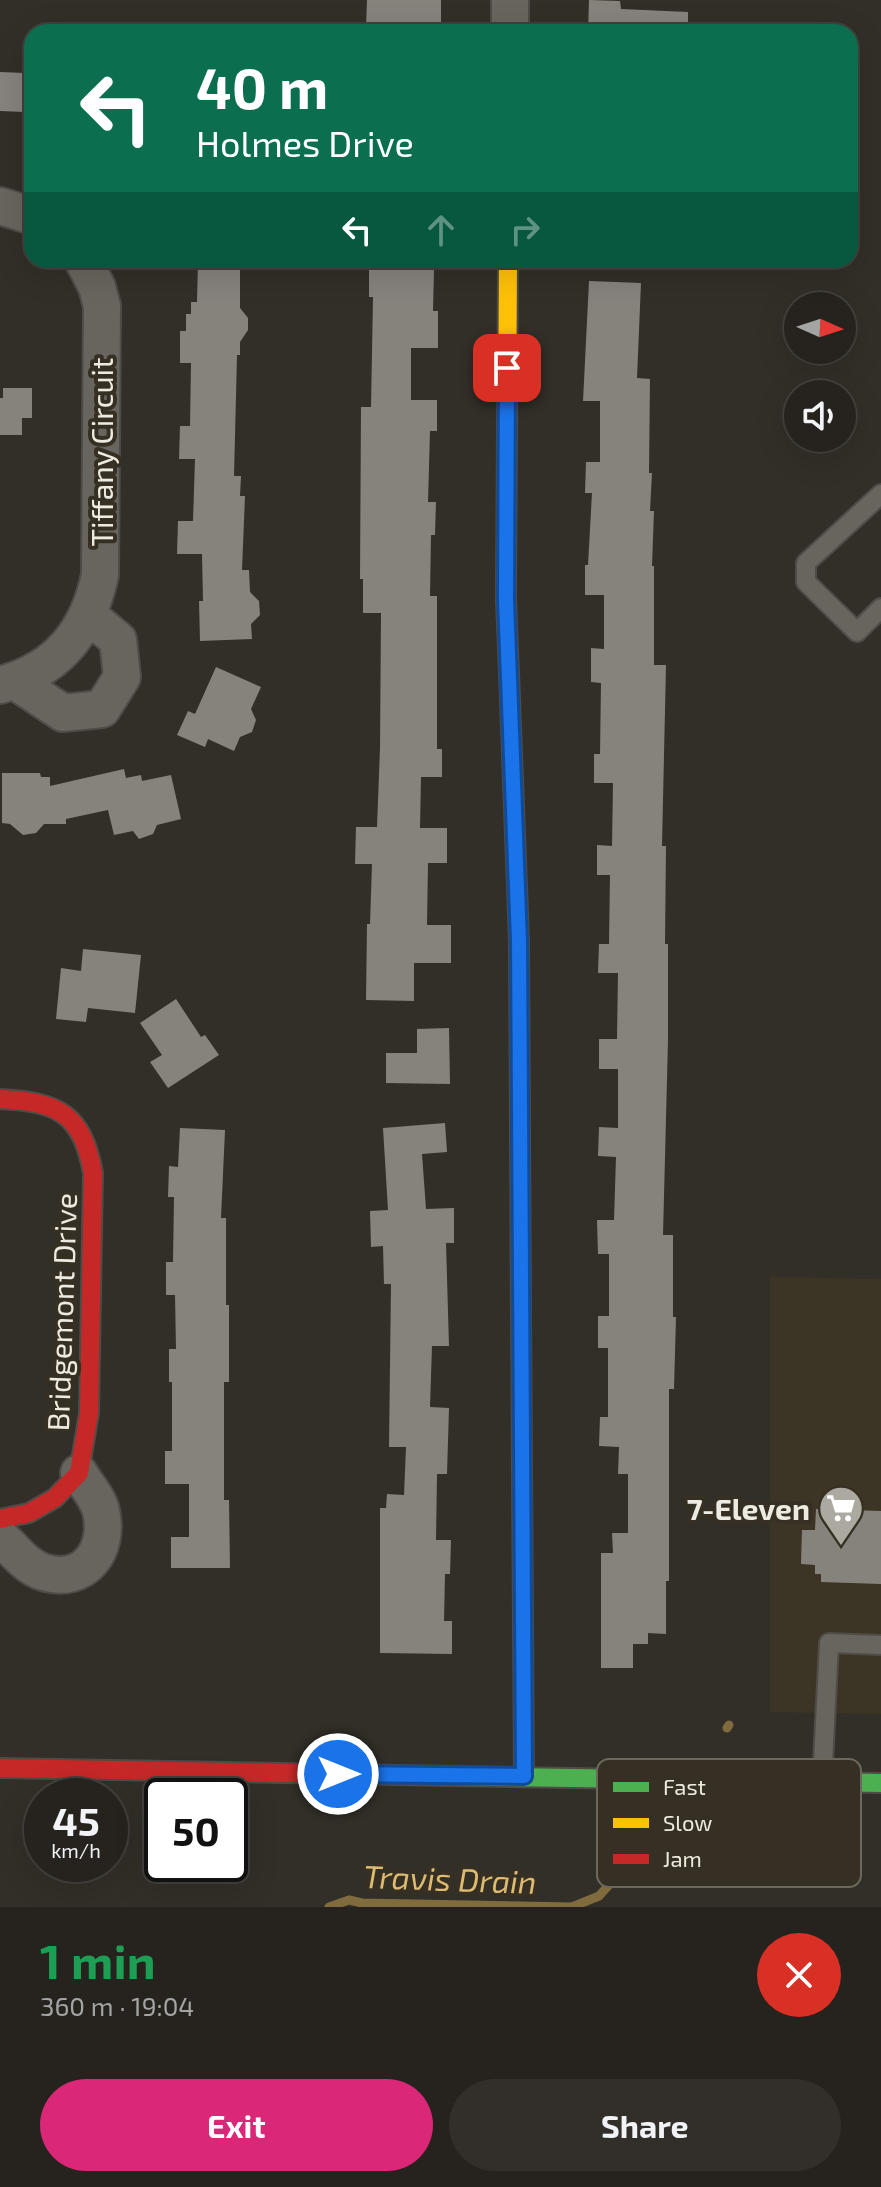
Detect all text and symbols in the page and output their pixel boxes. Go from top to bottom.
text: 40 m [196,53,328,120]
icon: left [64,56,168,160]
text: Holmes Drive [196,121,414,164]
icon: left [335,208,379,252]
icon: ahead [419,208,463,252]
icon: right [503,208,547,252]
north arrow [784,292,856,364]
map controls [784,292,856,452]
pin [473,334,541,402]
icon: arrive [485,346,529,390]
street label: Tiffany Circuit [83,358,119,546]
button: sound [784,380,856,452]
street label: Bridgemont Drive [39,1192,83,1432]
supermarket icon: 7-Eleven [817,1484,865,1547]
place label: 7-Eleven [687,1490,810,1526]
position arrow [296,1732,380,1816]
legend [597,1759,861,1887]
text: Fast [663,1773,706,1799]
speed limit sign: 50 [144,1778,248,1882]
text: 45 [52,1796,100,1844]
text: Slow [663,1809,712,1835]
text: km/h [51,1838,101,1862]
text: Jam [663,1845,702,1871]
water label: Travis Drain [363,1856,537,1900]
text: 1 min [40,1931,156,1989]
button: close [757,1933,841,2017]
text: 360 m · 19:04 [40,1990,194,2021]
button: Exit [40,2079,433,2171]
button: Share [449,2079,841,2171]

